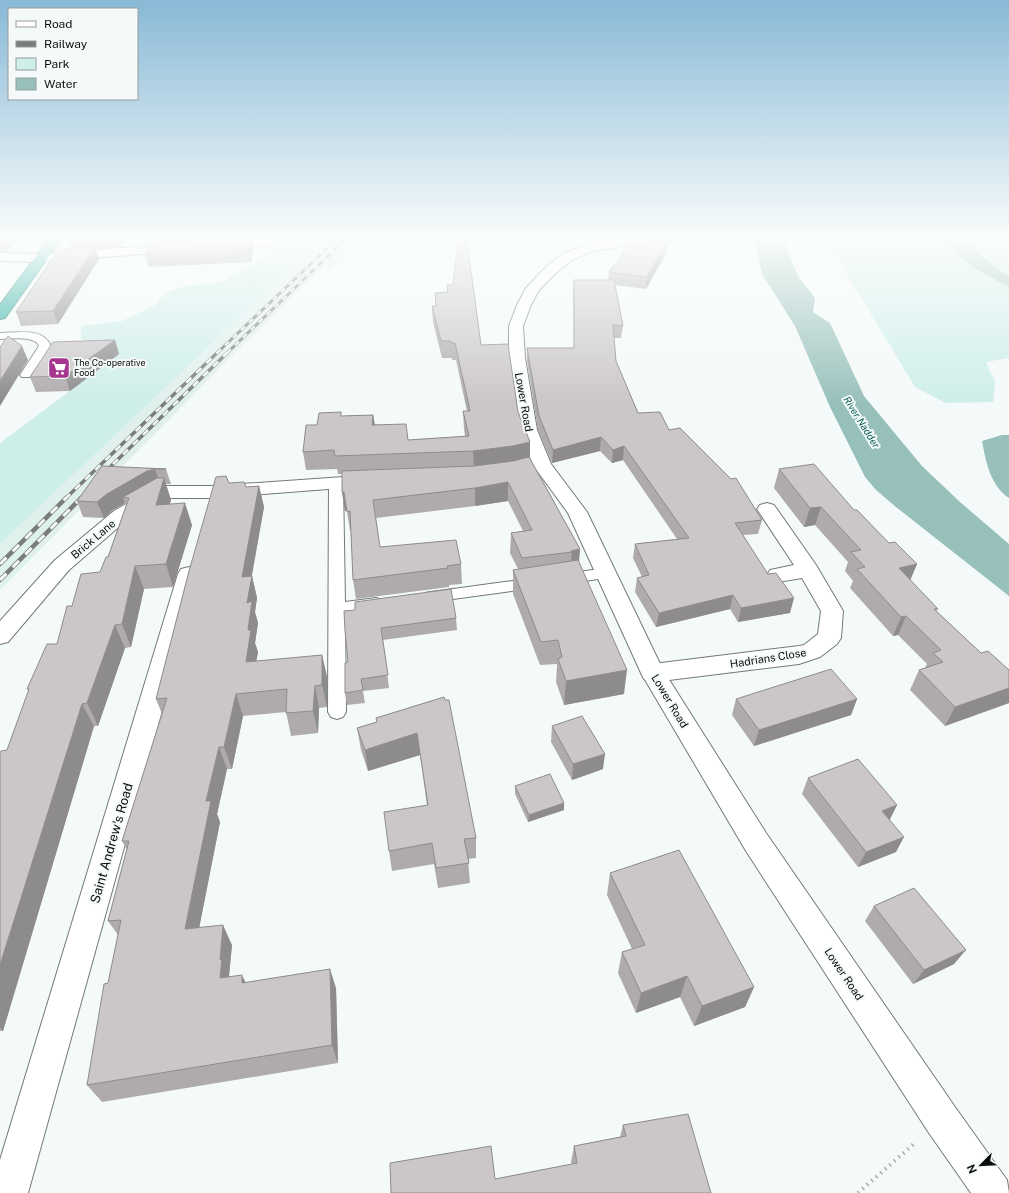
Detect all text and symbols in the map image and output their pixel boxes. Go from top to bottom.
legend [8,8,138,100]
text: Road [44,17,72,31]
text: Railway [44,37,88,51]
text: Park [44,57,70,71]
text: Water [44,77,78,91]
supermarket icon: The Co-operative Food [46,355,72,381]
place label: The Co-operative Food [74,357,146,378]
street label: Lower Road [513,371,535,433]
water label: River Nadder [841,394,883,450]
street label: Brick Lane [68,517,118,561]
street label: Hadrians Close [729,646,807,670]
street label: Lower Road [649,672,691,730]
street label: Saint Andrew's Road [87,781,136,905]
street label: Lower Road [822,946,866,1002]
north arrow [961,1145,1001,1185]
text: N [965,1163,979,1175]

